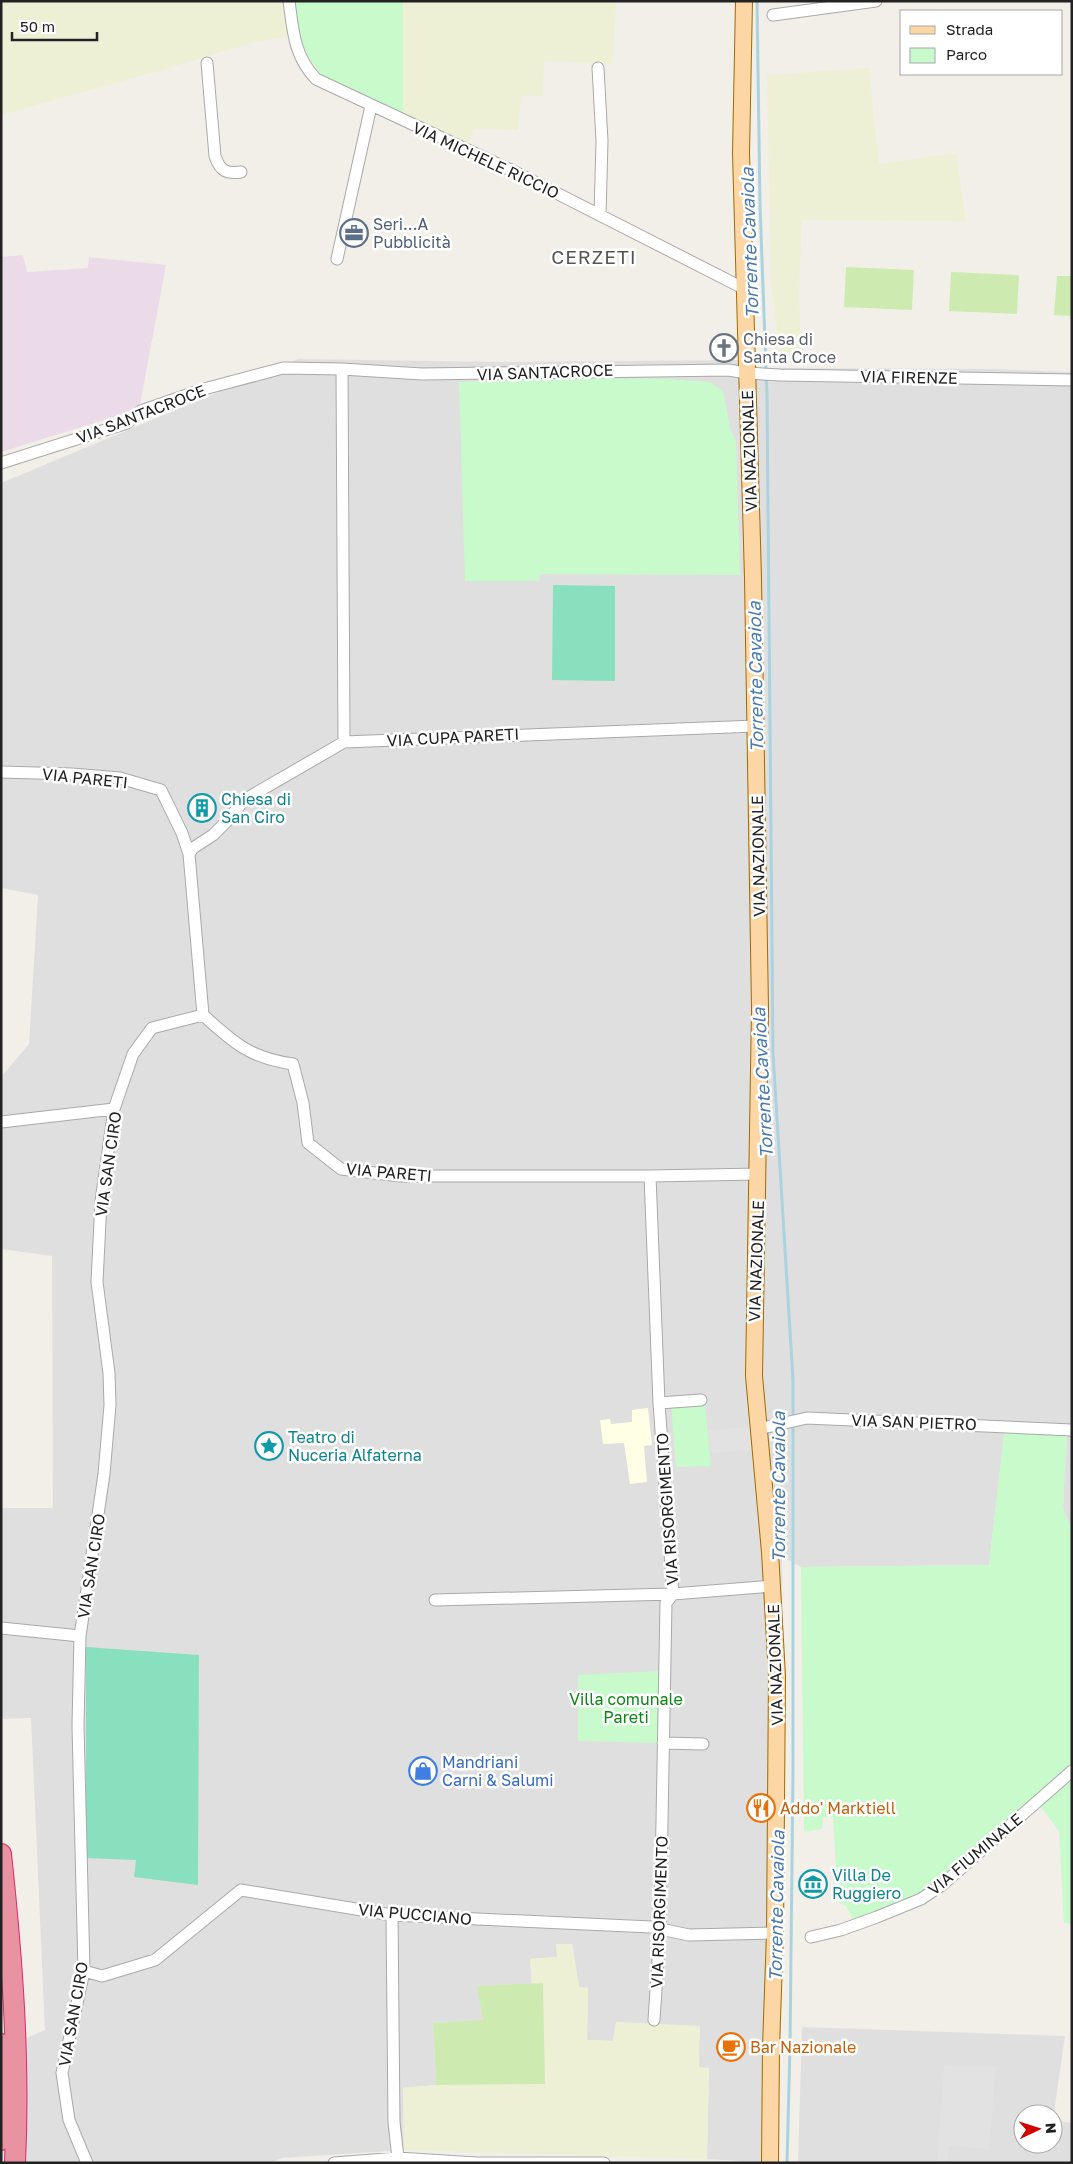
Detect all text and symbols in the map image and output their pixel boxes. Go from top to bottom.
scale bar [12,10,98,42]
legend [900,10,1063,75]
text: 50 m [20,17,55,35]
text: Strada [946,20,993,38]
text: Parco [946,45,987,63]
street label: VIA MICHELE RICCIO [410,117,562,203]
water label: Torrente Cavaiola [735,166,763,319]
place label: Seri...A Pubblicità [373,214,451,252]
office icon: Seri...A Pubblicità [339,218,369,248]
district label: CERZETI [551,245,637,268]
place label: Chiesa di Santa Croce [743,329,836,367]
church icon: Chiesa di Santa Croce [709,333,739,363]
street label: VIA SANTACROCE [476,360,614,384]
street label: VIA FIRENZE [860,366,958,388]
street label: VIA SANTACROCE [74,380,208,448]
street label: VIA NAZIONALE [737,390,761,512]
water label: Torrente Cavaiola [743,601,767,753]
street label: VIA CUPA PARETI [386,724,520,750]
street label: VIA PARETI [41,764,129,792]
place label: Chiesa di San Ciro [221,789,291,827]
building icon: Chiesa di San Ciro [187,793,217,823]
street label: VIA NAZIONALE [747,795,769,917]
water label: Torrente Cavaiola [747,1006,777,1159]
street label: VIA SAN CIRO [91,1110,125,1218]
street label: VIA PARETI [345,1158,433,1186]
street label: VIA NAZIONALE [744,1200,768,1322]
street label: VIA SAN PIETRO [851,1410,977,1434]
water label: Torrente Cavaiola [767,1411,789,1562]
place label: Teatro di Nuceria Alfaterna [288,1427,422,1465]
place icon: Teatro di Nuceria Alfaterna [254,1431,284,1461]
street label: VIA RISORGIMENTO [652,1432,682,1586]
street label: VIA SAN CIRO [73,1512,109,1620]
street label: VIA NAZIONALE [763,1604,787,1726]
park label: Villa comunale Pareti [569,1689,683,1727]
place label: Mandriani Carni & Salumi [442,1752,554,1790]
shop icon: Mandriani Carni & Salumi [408,1756,438,1786]
restaurant icon: Addo' Marktiell [746,1793,776,1823]
place label: Addo' Marktiell [780,1798,896,1818]
street label: VIA FIUMINALE [924,1809,1026,1899]
water label: Torrente Cavaiola [764,1829,788,1982]
street label: VIA RISORGIMENTO [646,1835,672,1989]
place label: Villa De Ruggiero [832,1865,901,1903]
museum icon: Villa De Ruggiero [798,1869,828,1899]
street label: VIA PUCCIANO [357,1899,473,1929]
street label: VIA SAN CIRO [54,1960,92,2068]
cafe icon: Bar Nazionale [716,2032,746,2062]
place label: Bar Nazionale [750,2037,856,2057]
north arrow [1013,2104,1063,2154]
text: N [1043,2122,1060,2134]

